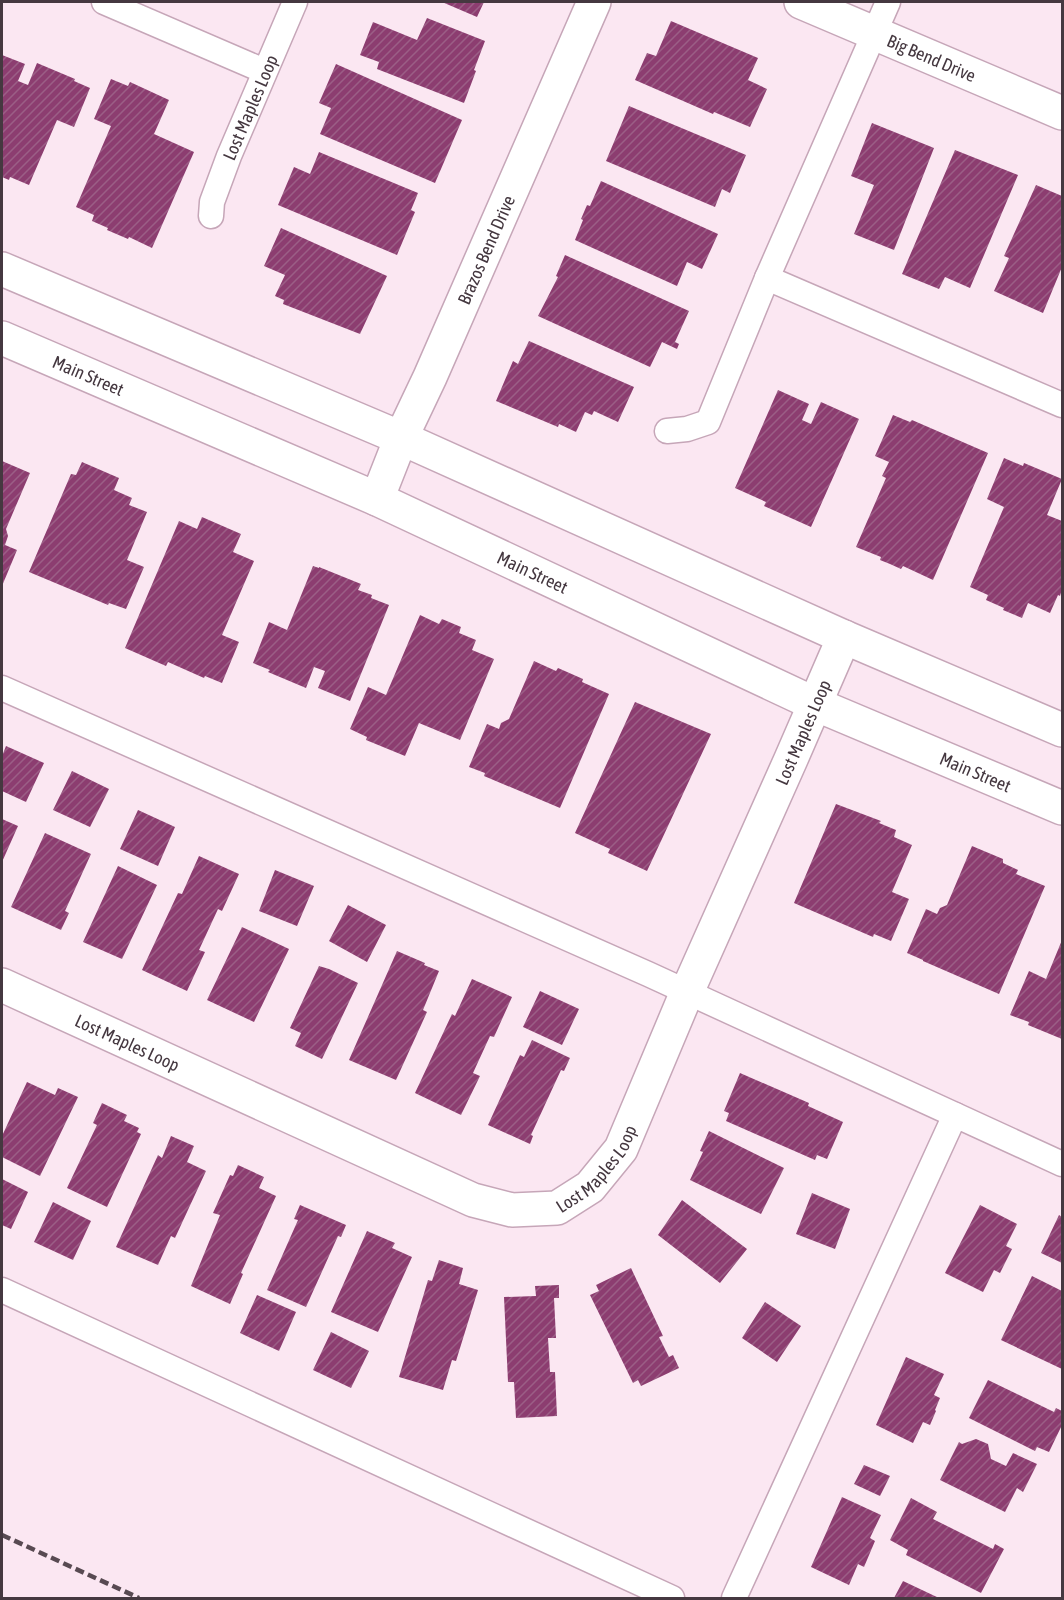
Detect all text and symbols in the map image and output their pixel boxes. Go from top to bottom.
street label: Big Bend Drive [884,29,979,86]
street label: Lost Maples Loop [218,52,282,163]
street label: Brazos Bend Drive [453,192,519,308]
street label: Main Street [50,351,127,400]
street label: Main Street [494,546,571,597]
street label: Lost Maples Loop [770,676,835,788]
street label: Main Street [937,747,1014,796]
street label: Lost Maples Loop [72,1009,183,1075]
street label: Lost Maples Loop [552,1122,640,1216]

